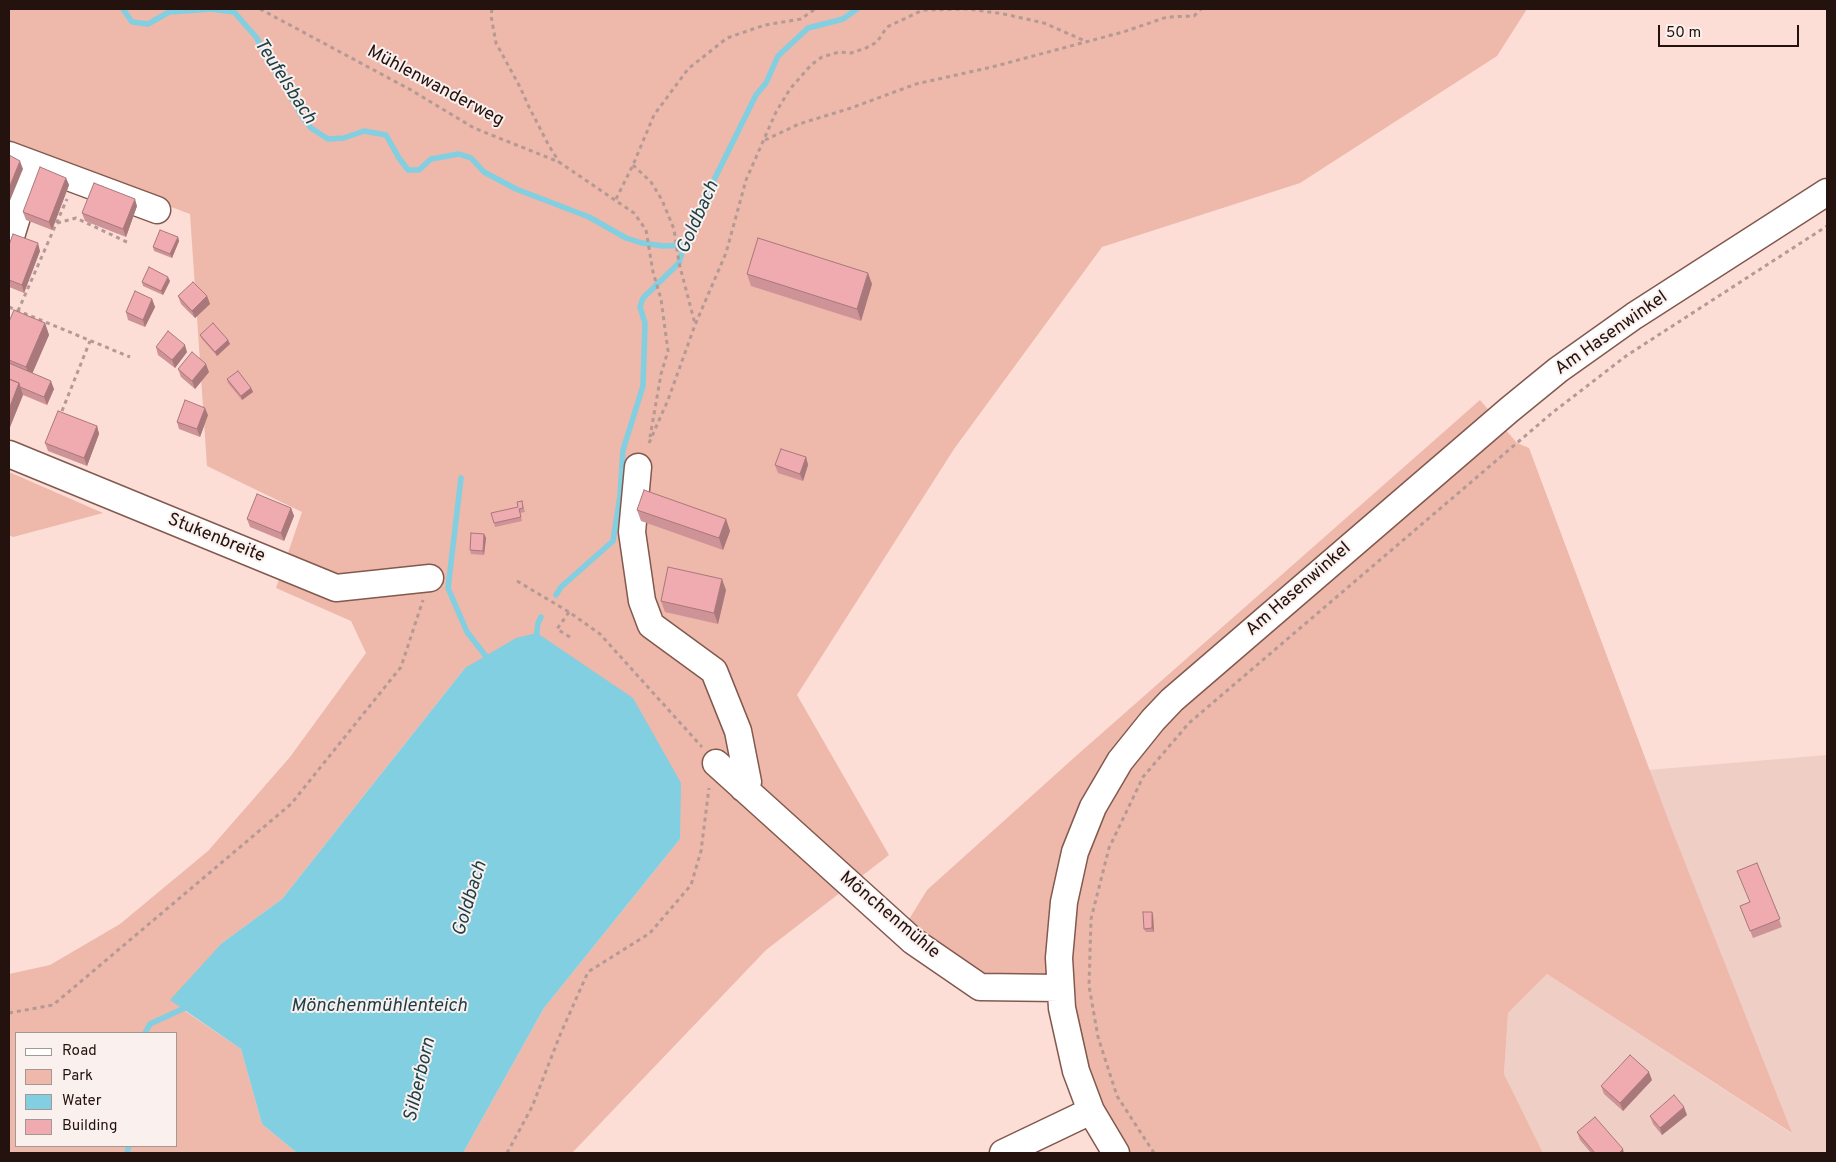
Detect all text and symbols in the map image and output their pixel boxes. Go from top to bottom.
scale bar [1661,15,1802,47]
text: 50 m [1666,24,1701,43]
water label: Teufelsbach [248,35,320,129]
street label: Mühlenwanderweg [363,42,507,132]
water label: Goldbach [673,178,725,258]
street label: Am Hasenwinkel [1552,287,1672,381]
street label: Stukenbreite [164,510,268,568]
street label: Am Hasenwinkel [1242,538,1356,642]
water label: Goldbach [449,859,493,939]
street label: Mönchenmühle [834,868,944,964]
water label: Mönchenmühlenteich [291,996,467,1018]
legend [15,1032,178,1147]
water label: Silberborn [400,1036,442,1124]
text: Road [62,1042,97,1061]
text: Park [62,1067,93,1086]
text: Water [62,1092,101,1111]
text: Building [62,1117,117,1136]

